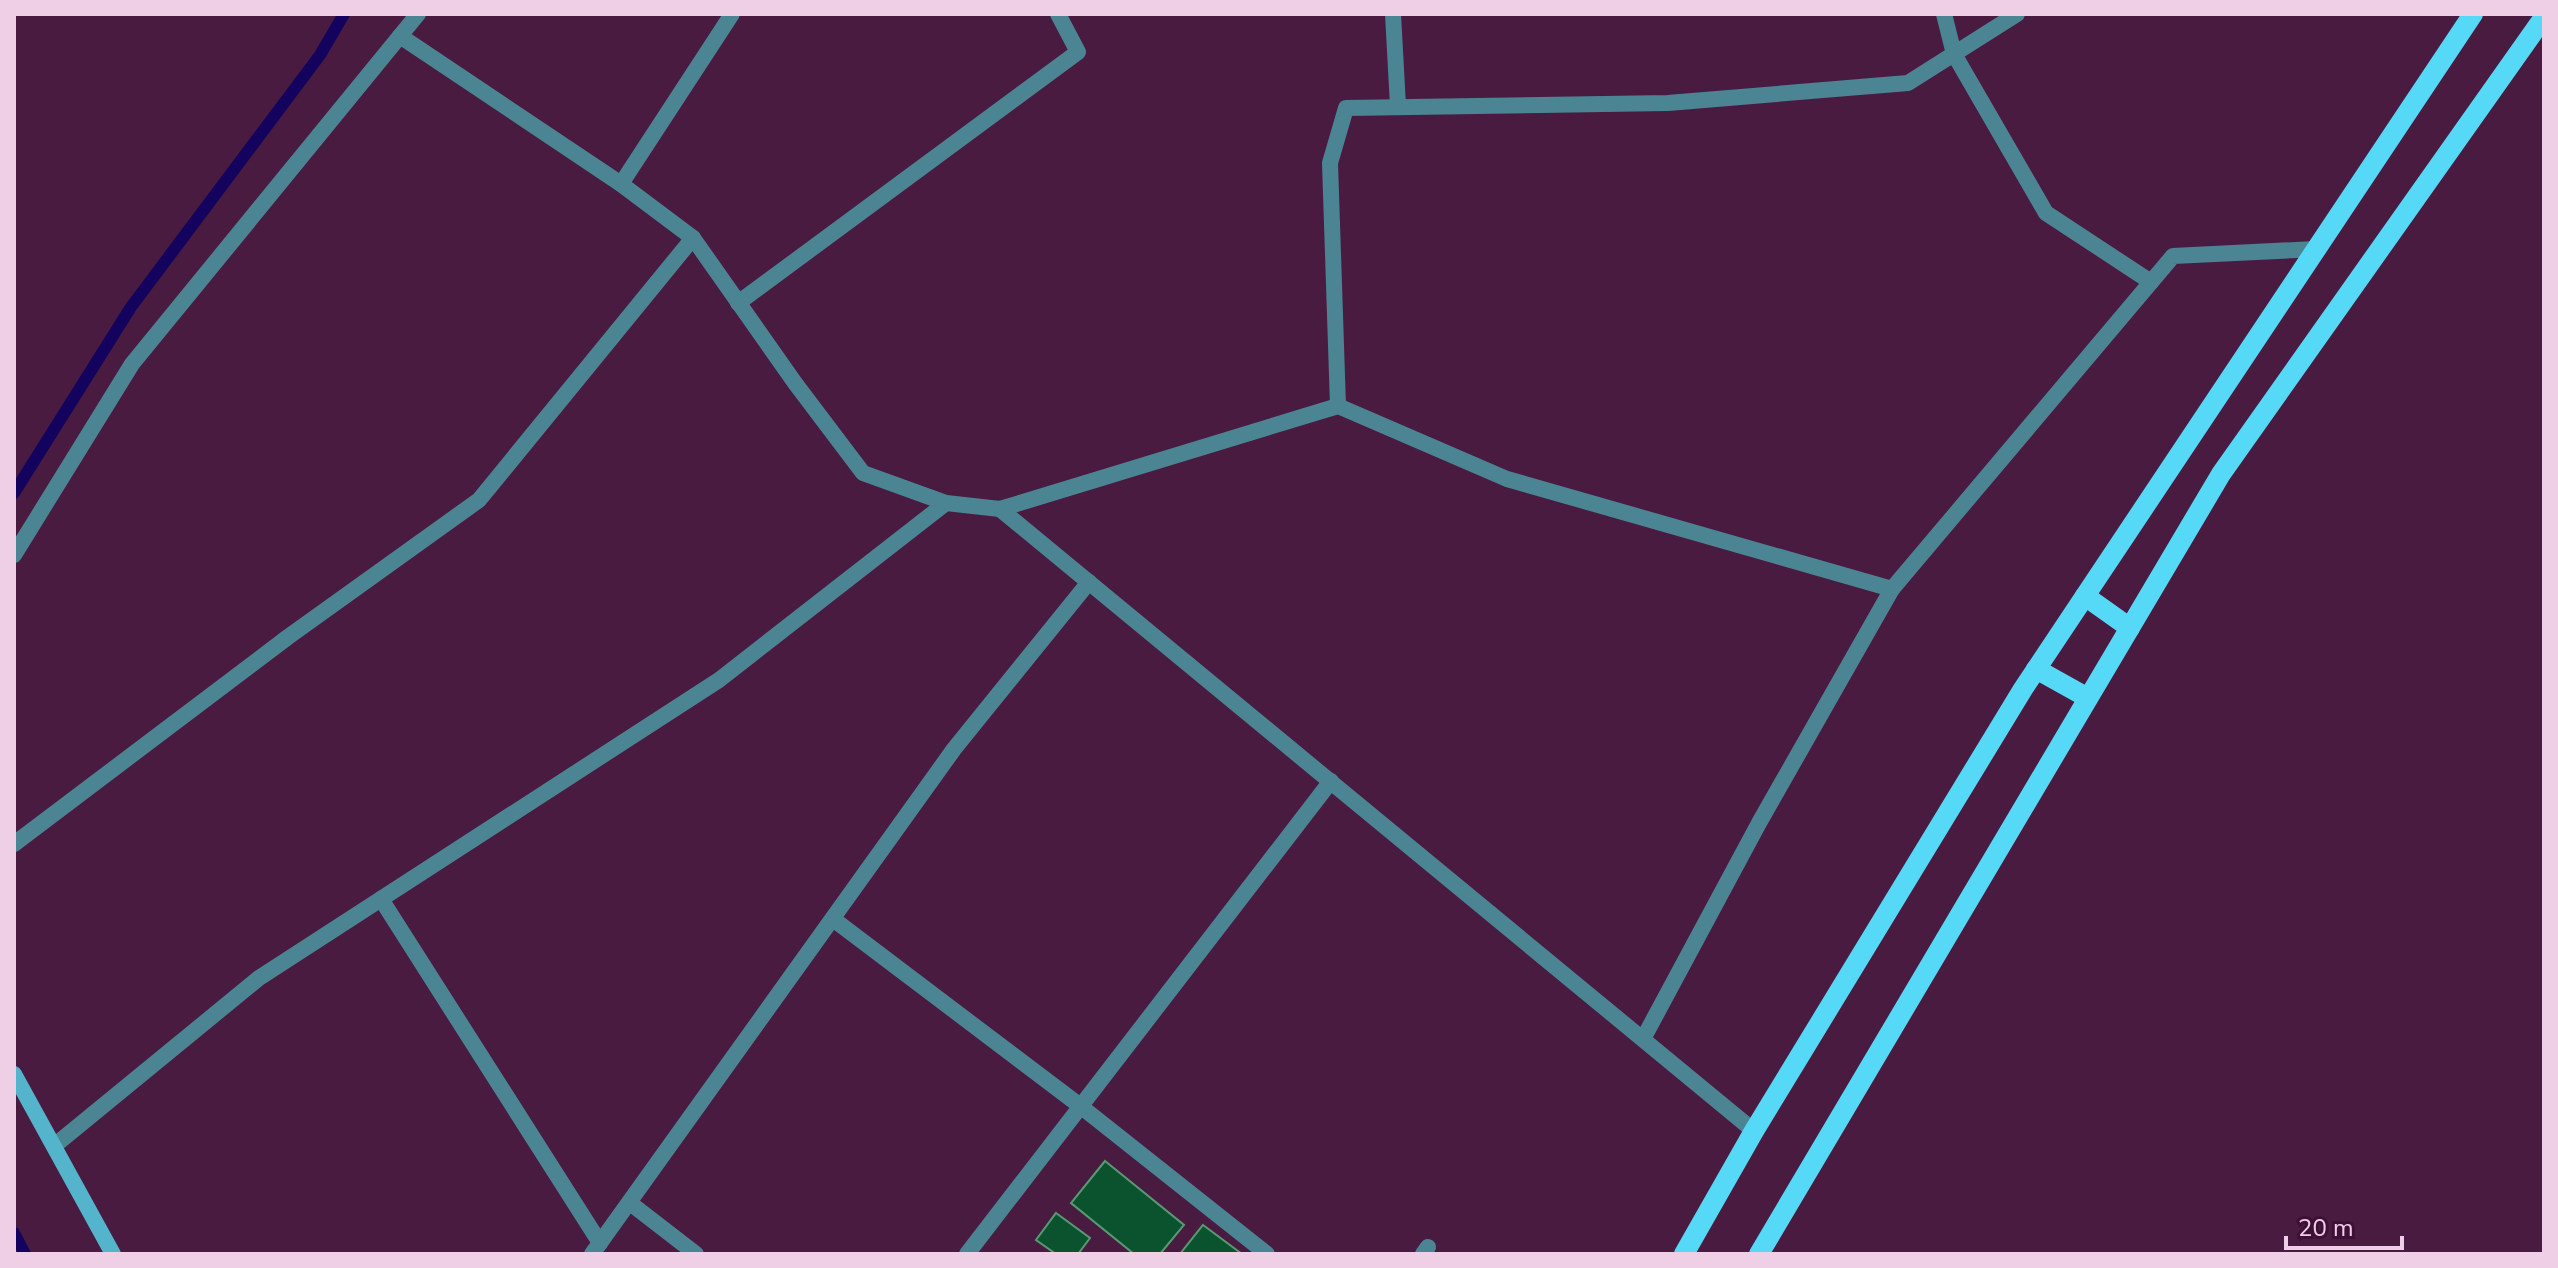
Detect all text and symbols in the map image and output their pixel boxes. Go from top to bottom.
scale bar [2286,1200,2402,1250]
text: 20 m [2298,1212,2354,1244]

